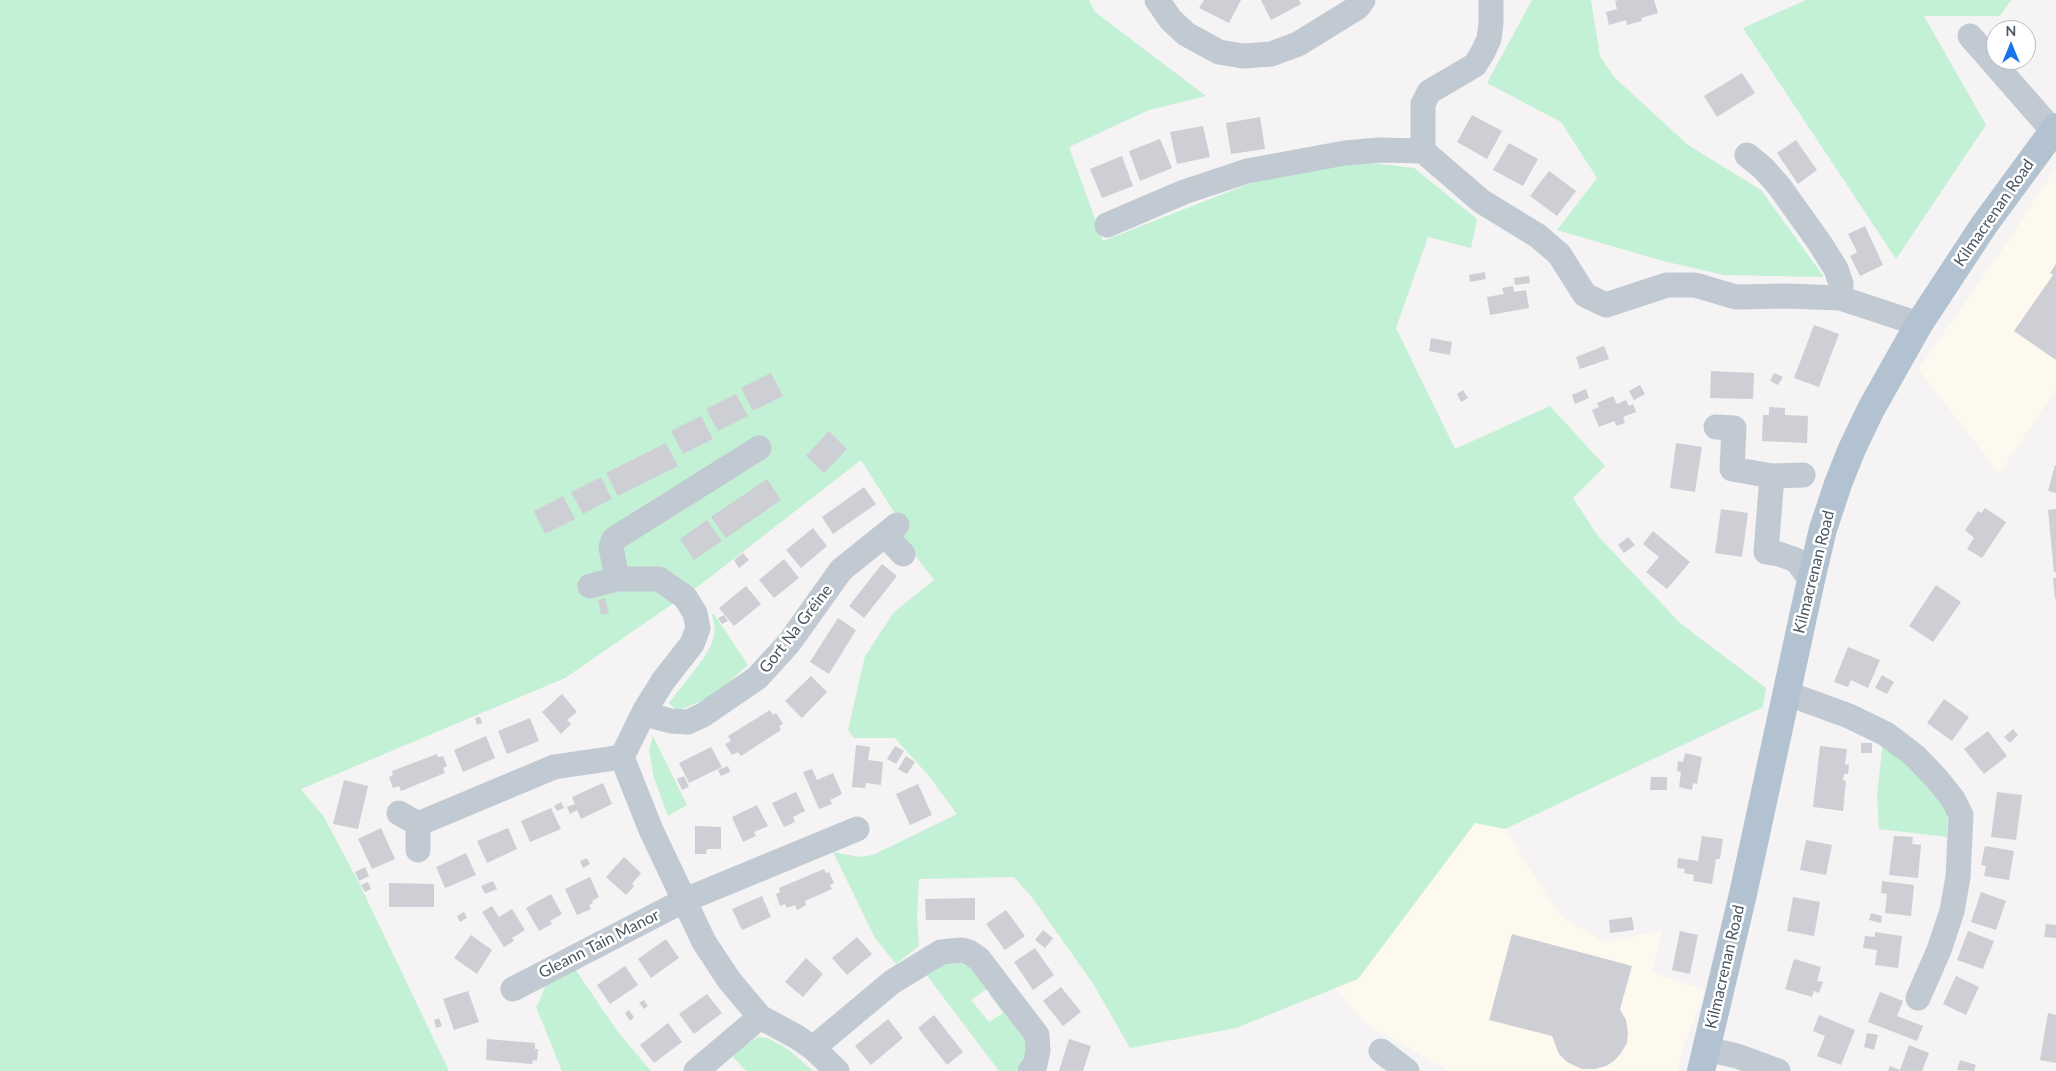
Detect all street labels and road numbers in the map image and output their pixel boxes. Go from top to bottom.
street label: Kilmacrenan Road [1950,156,2038,270]
street label: Kilmacrenan Road [1789,508,1839,636]
street label: Gort Na Gréine [755,581,837,677]
street label: Kilmacrenan Road [1701,903,1749,1031]
street label: Gleann Tain Manor [536,905,662,983]

